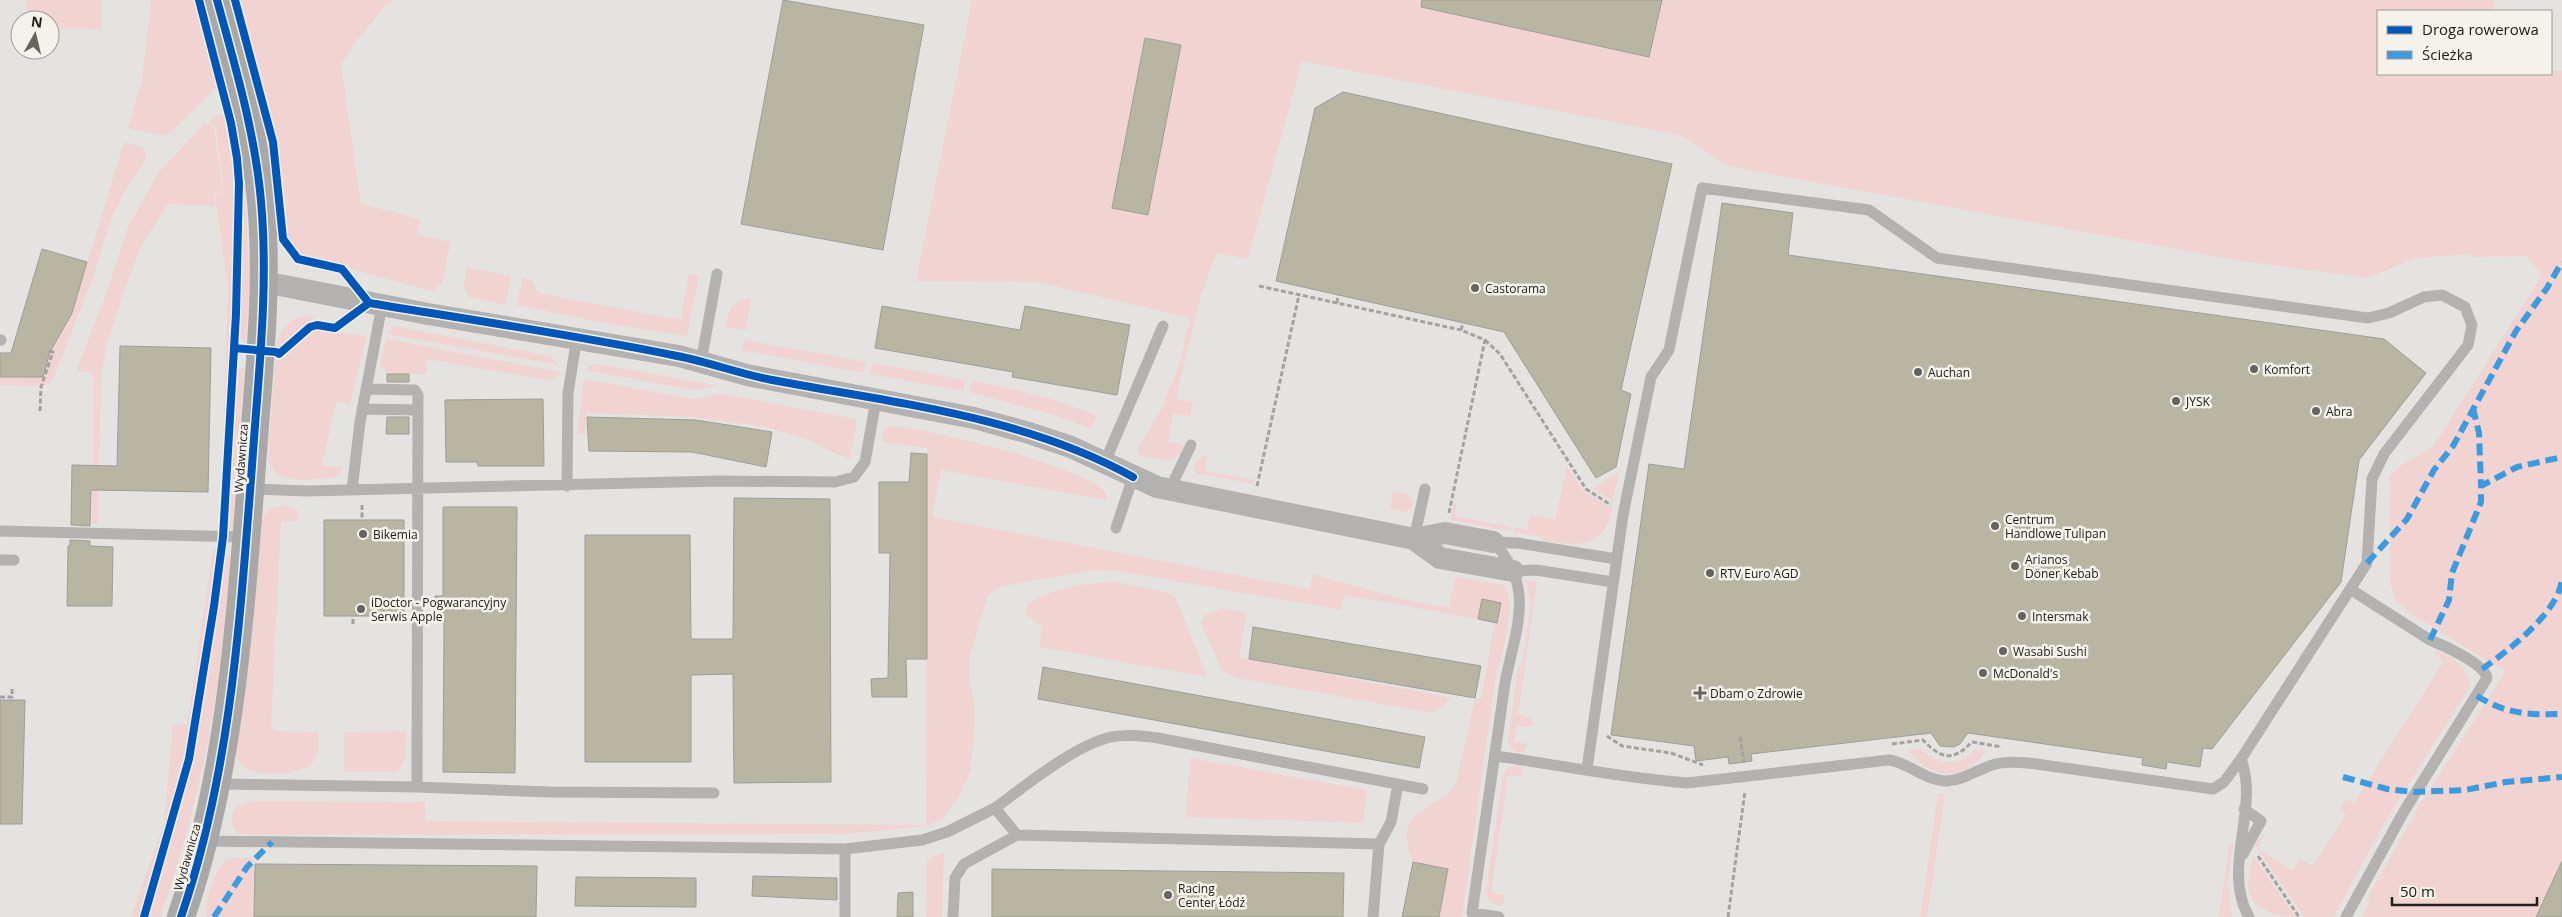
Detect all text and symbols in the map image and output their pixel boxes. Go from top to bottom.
north arrow [10,10,60,60]
legend [2377,10,2552,75]
text: N [30,11,44,32]
text: Droga rowerowa [2422,19,2539,39]
text: Ścieżka [2422,44,2473,64]
place label: Castorama [1485,280,1546,297]
marker: Castorama [1469,282,1481,294]
place label: Komfort [2264,361,2310,378]
marker: Komfort [2248,363,2260,375]
place label: Auchan [1928,364,1970,381]
marker: Auchan [1912,366,1924,378]
place label: JYSK [2185,393,2211,410]
marker: JYSK [2170,395,2182,407]
place label: Abra [2326,403,2353,420]
marker: Abra [2310,405,2322,417]
street label: Wydawnicza [230,423,252,493]
place label: Centrum Handlowe Tulipan [2005,511,2106,542]
marker: Centrum Handlowe Tulipan [1989,520,2001,532]
place label: Bikemia [373,526,418,543]
marker: Bikemia [357,528,369,540]
place label: Arianos Döner Kebab [2025,551,2098,582]
marker: Arianos Döner Kebab [2009,560,2021,572]
place label: RTV Euro AGD [1720,565,1799,582]
marker: RTV Euro AGD [1704,567,1716,579]
place label: iDoctor - Pogwarancyjny Serwis Apple [371,594,507,625]
marker: iDoctor - Pogwarancyjny Serwis Apple [355,603,367,615]
place label: Intersmak [2032,608,2089,625]
marker: Intersmak [2016,610,2028,622]
place label: Wasabi Sushi [2013,643,2087,660]
marker: Wasabi Sushi [1997,645,2009,657]
place label: McDonald's [1993,665,2058,682]
marker: McDonald's [1977,667,1989,679]
place label: Dbam o Zdrowie [1710,685,1803,702]
marker: Dbam o Zdrowie [1694,687,1706,699]
street label: Wydawnicza [169,822,205,892]
scale bar [2392,874,2537,906]
place label: Racing Center Łódź [1178,880,1246,911]
text: 50 m [2400,881,2435,901]
marker: Racing Center Łódź [1162,889,1174,901]

